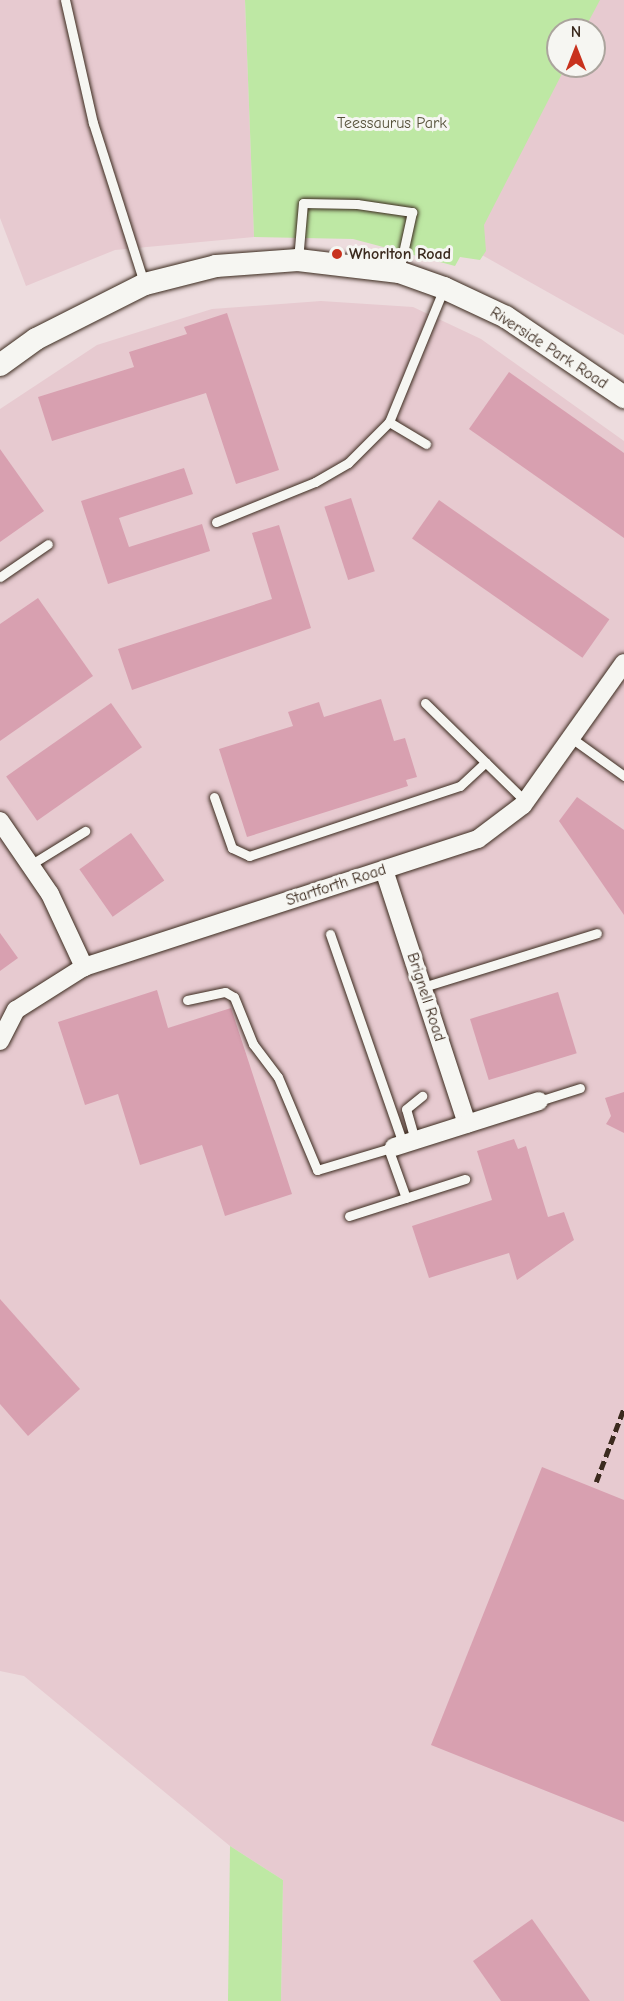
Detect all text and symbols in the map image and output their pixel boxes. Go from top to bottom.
north arrow [546,18,606,78]
text: N [571,23,581,41]
park label: Teessaurus Park [337,113,447,133]
place label: Whorlton Road [349,244,451,264]
marker: Whorlton Road [330,247,344,261]
street label: Riverside Park Road [487,303,611,393]
street label: Startforth Road [284,860,388,910]
street label: Brignell Road [403,950,449,1044]

